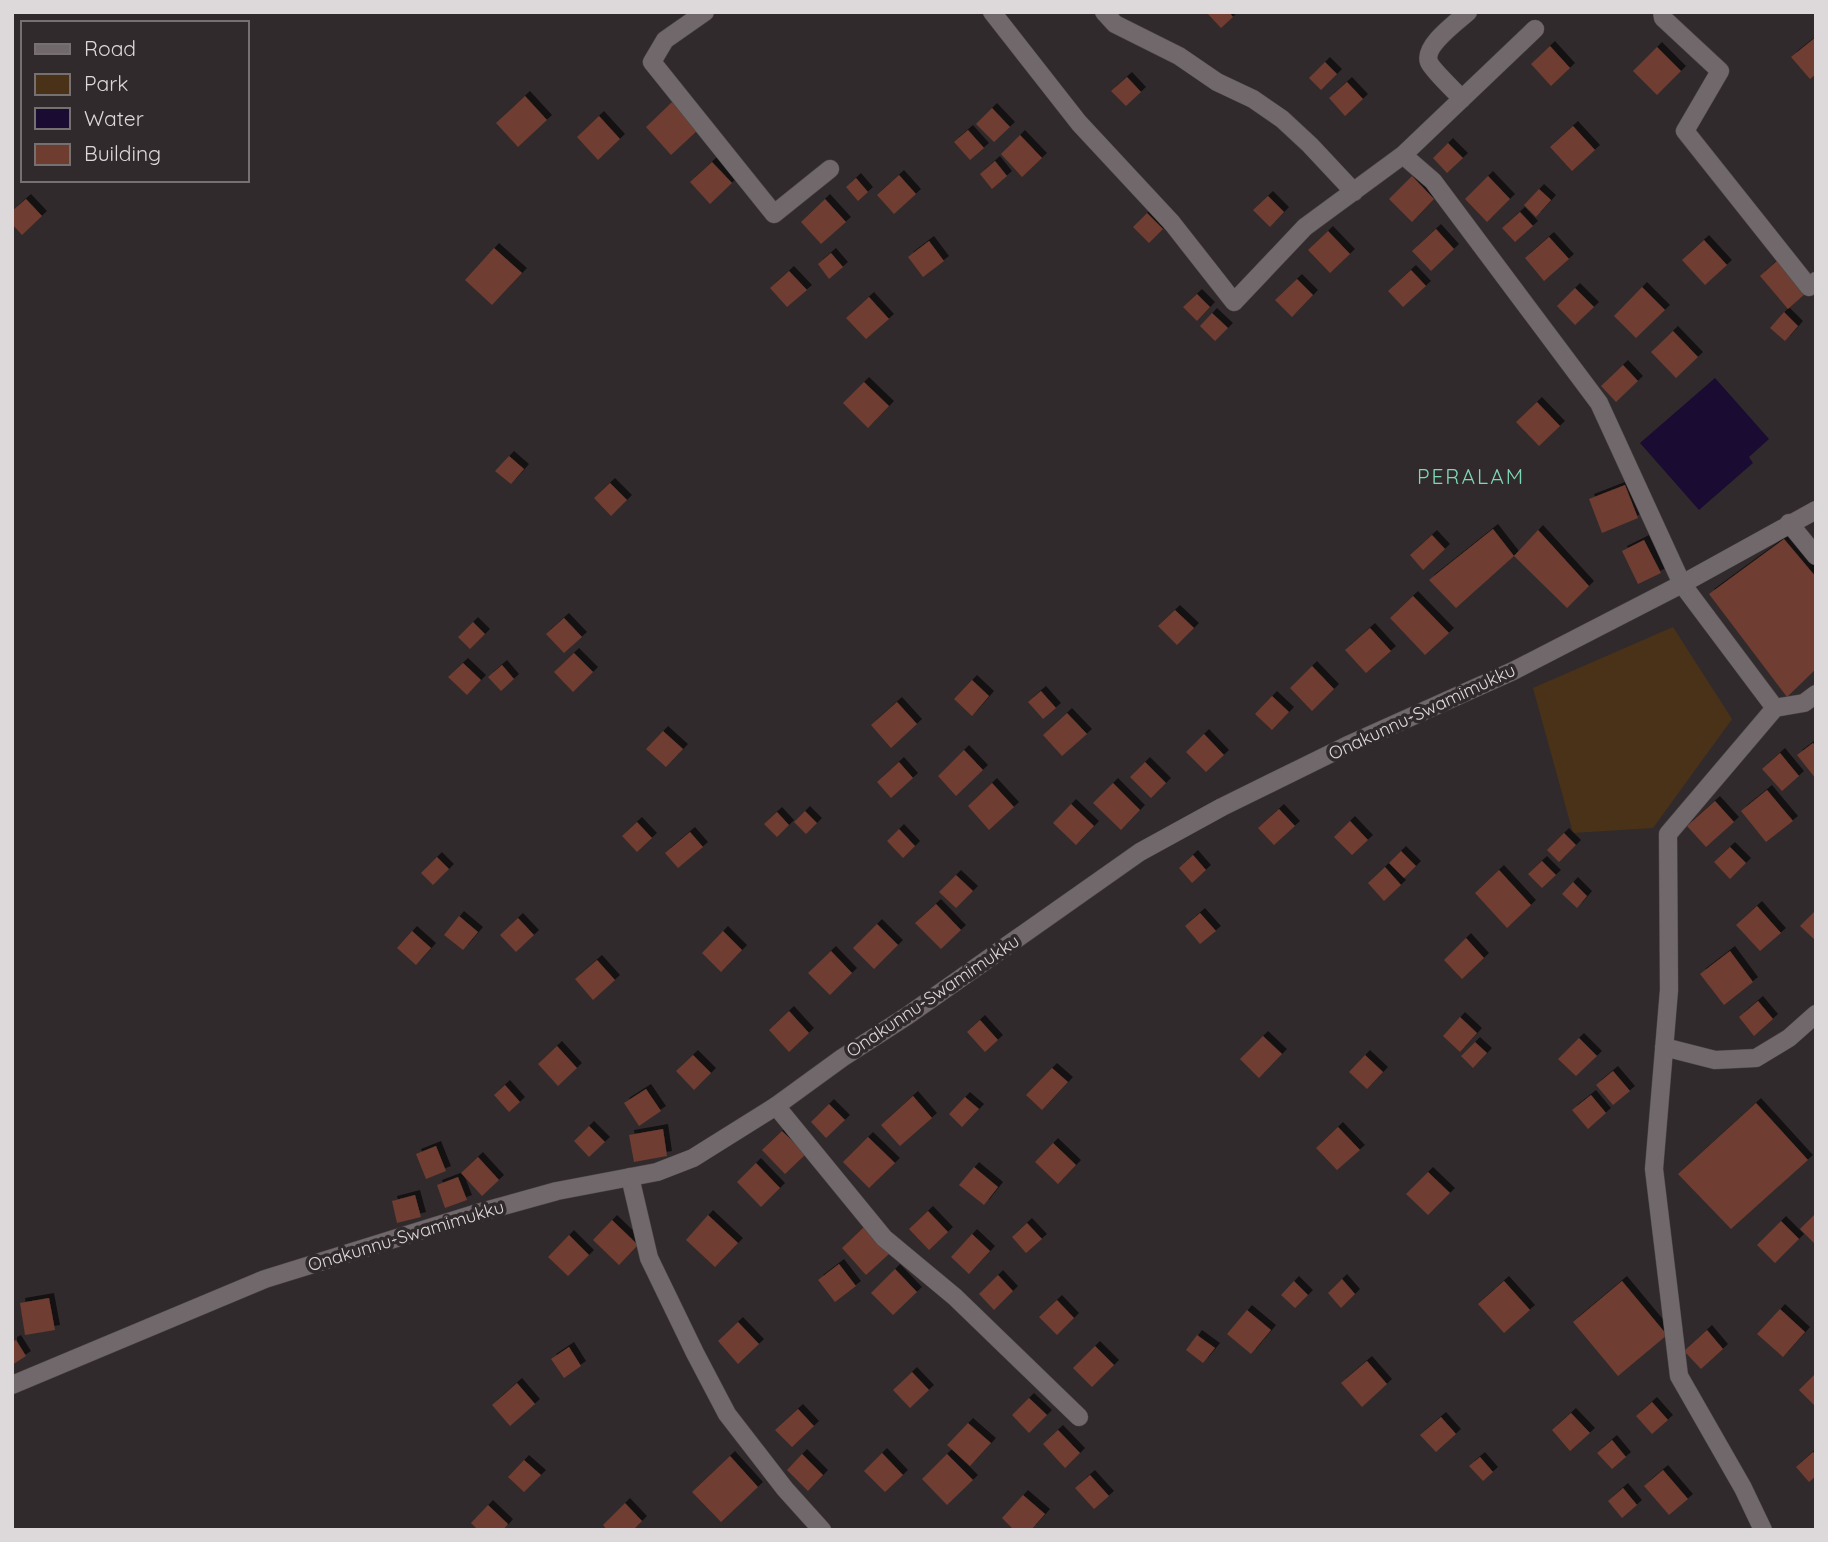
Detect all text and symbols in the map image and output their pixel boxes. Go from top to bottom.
legend [21,21,248,182]
text: Road [84,35,136,61]
text: Park [84,70,128,96]
text: Water [84,105,144,131]
text: Building [84,140,161,166]
district label: PERALAM [1417,463,1525,489]
street label: Onakunnu-Swamimukku [1325,658,1519,765]
street label: Onakunnu-Swamimukku [842,929,1024,1062]
street label: Onakunnu-Swamimukku [305,1195,507,1276]

